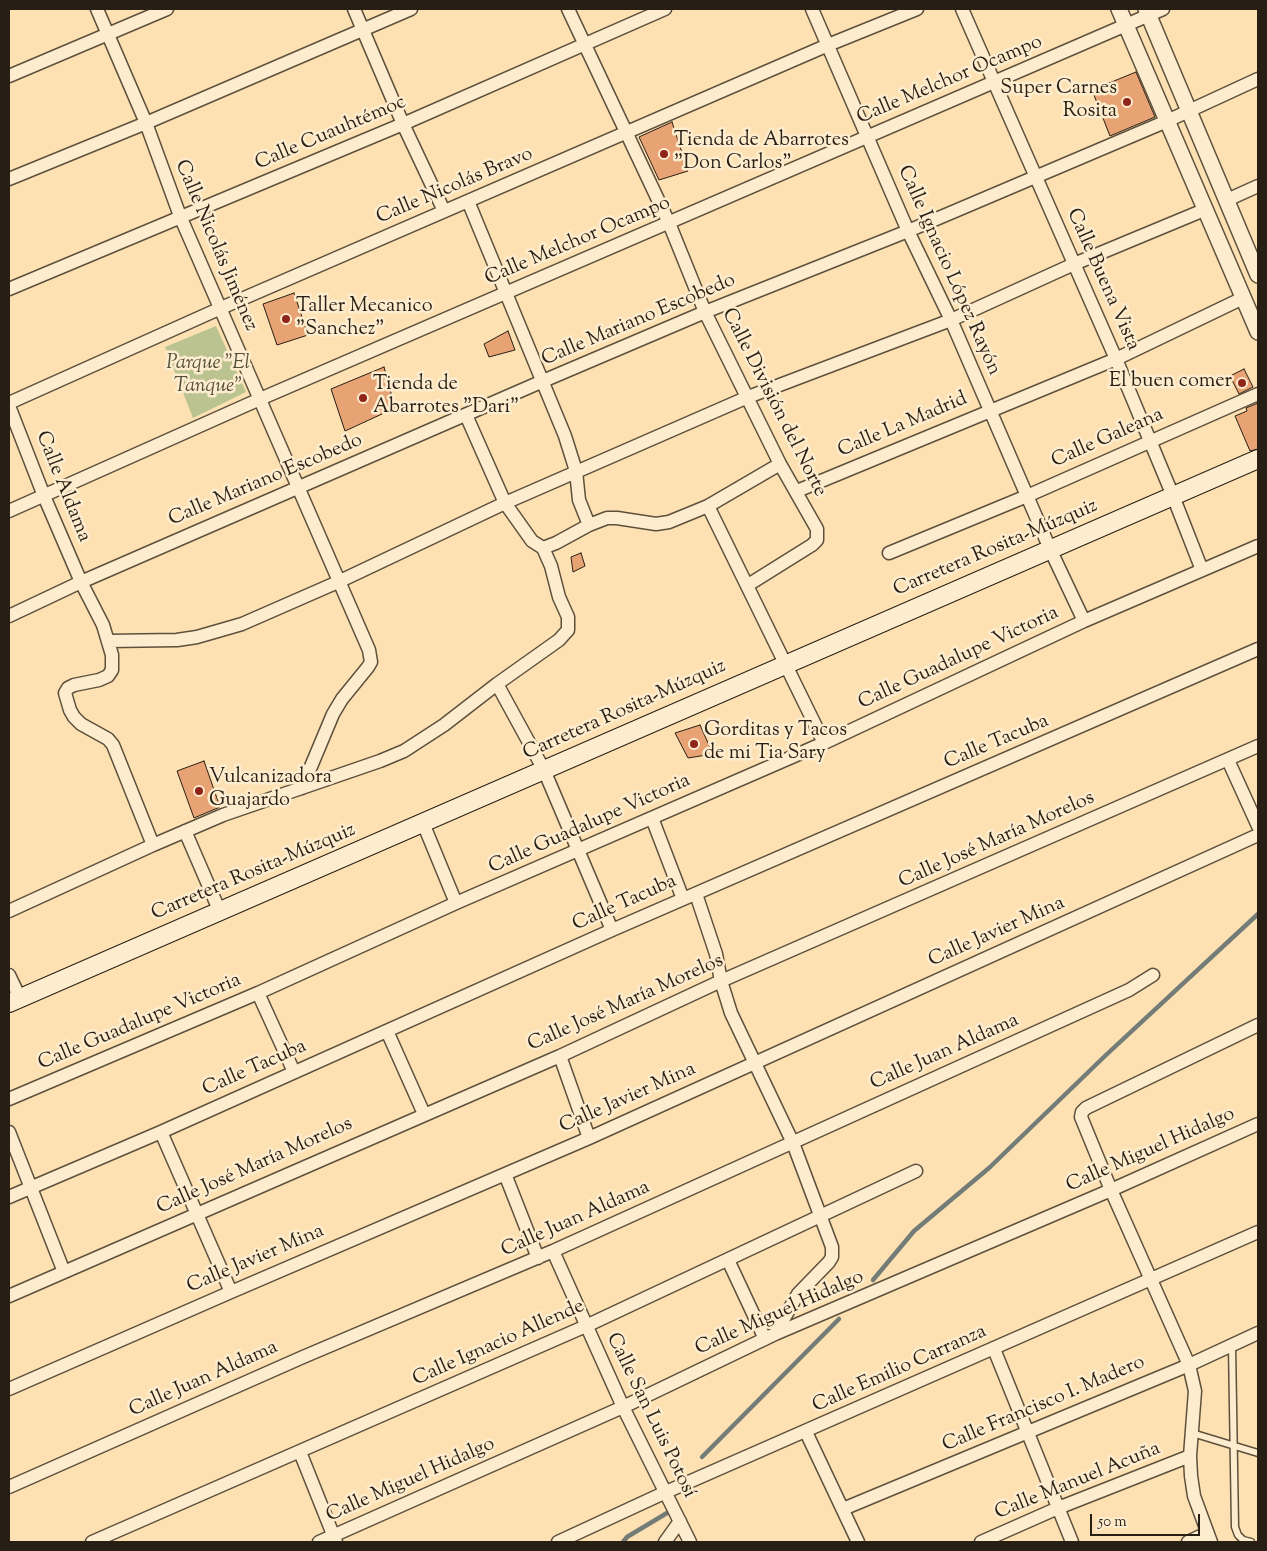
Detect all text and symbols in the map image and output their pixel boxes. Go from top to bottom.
street label: Calle Melchor Ocampo [854,31,1046,131]
place label: Super Carnes Rosita [1000,78,1117,125]
street label: Calle Cuauhtémoc [252,91,410,177]
marker: Super Carnes Rosita [1121,96,1133,108]
place label: Tienda de Abarrotes "Don Carlos" [674,130,849,177]
street label: Calle Nicolás Bravo [373,143,537,231]
marker: Tienda de Abarrotes "Don Carlos" [658,148,670,160]
street label: Calle Nicolás Jiménez [168,157,262,335]
street label: Calle Ignacio López Rayón [891,162,1005,380]
street label: Calle Melchor Ocampo [482,192,674,292]
street label: Calle Buena Vista [1060,205,1144,355]
street label: Calle Mariano Escobedo [539,269,739,373]
place label: Taller Mecanico "Sanchez" [296,296,433,343]
street label: Calle División del Norte [715,305,831,501]
marker: Taller Mecanico "Sanchez" [280,313,292,325]
park label: Parque "El Tanque" [166,353,250,400]
place label: El buen comer [1109,371,1232,395]
place label: Tienda de Abarrotes "Dari" [373,374,519,421]
marker: El buen comer [1236,377,1248,389]
street label: Calle La Madrid [835,388,971,464]
marker: Tienda de Abarrotes "Dari" [357,392,369,404]
street label: Calle Galeana [1048,404,1168,474]
street label: Calle Aldama [29,428,95,546]
street label: Calle Mariano Escobedo [166,429,366,533]
street label: Carretera Rosita-Múzquiz [890,495,1102,603]
street label: Calle Guadalupe Victoria [855,602,1063,716]
street label: Carretera Rosita-Múzquiz [520,655,730,767]
street label: Calle Tacuba [941,710,1053,776]
place label: Gorditas y Tacos de mi Tia Sary [704,720,847,767]
marker: Gorditas y Tacos de mi Tia Sary [688,738,700,750]
place label: Vulcanizadora Guajardo [209,767,332,814]
street label: Calle Guadalupe Victoria [485,770,695,880]
marker: Vulcanizadora Guajardo [193,785,205,797]
street label: Calle José María Morelos [895,787,1099,895]
street label: Carretera Rosita-Múzquiz [148,819,360,927]
street label: Calle Tacuba [569,870,681,938]
street label: Calle Javier Mina [925,892,1069,974]
street label: Calle José María Morelos [524,950,728,1058]
street label: Calle Guadalupe Victoria [35,969,245,1077]
street label: Calle Juan Aldama [867,1009,1023,1097]
street label: Calle Tacuba [199,1035,311,1103]
street label: Calle Javier Mina [556,1058,700,1140]
street label: Calle Miguel Hidalgo [1063,1103,1239,1199]
street label: Calle José María Morelos [153,1113,357,1221]
street label: Calle Juan Aldama [498,1176,654,1264]
street label: Calle Javier Mina [184,1220,328,1300]
street label: Calle Miguel Hidalgo [692,1266,868,1362]
street label: Calle Ignacio Allende [410,1295,588,1393]
street label: Calle Emilio Carranza [809,1321,991,1419]
street label: Calle San Luis Potosí [600,1329,700,1503]
street label: Calle Juan Aldama [126,1336,282,1424]
street label: Calle Francisco I. Madero [939,1351,1149,1459]
street label: Calle Miguel Hidalgo [323,1433,499,1529]
street label: Calle Manuel Acuña [992,1438,1164,1526]
scale bar [1092,1504,1202,1536]
text: 50 m [1098,1512,1127,1533]

